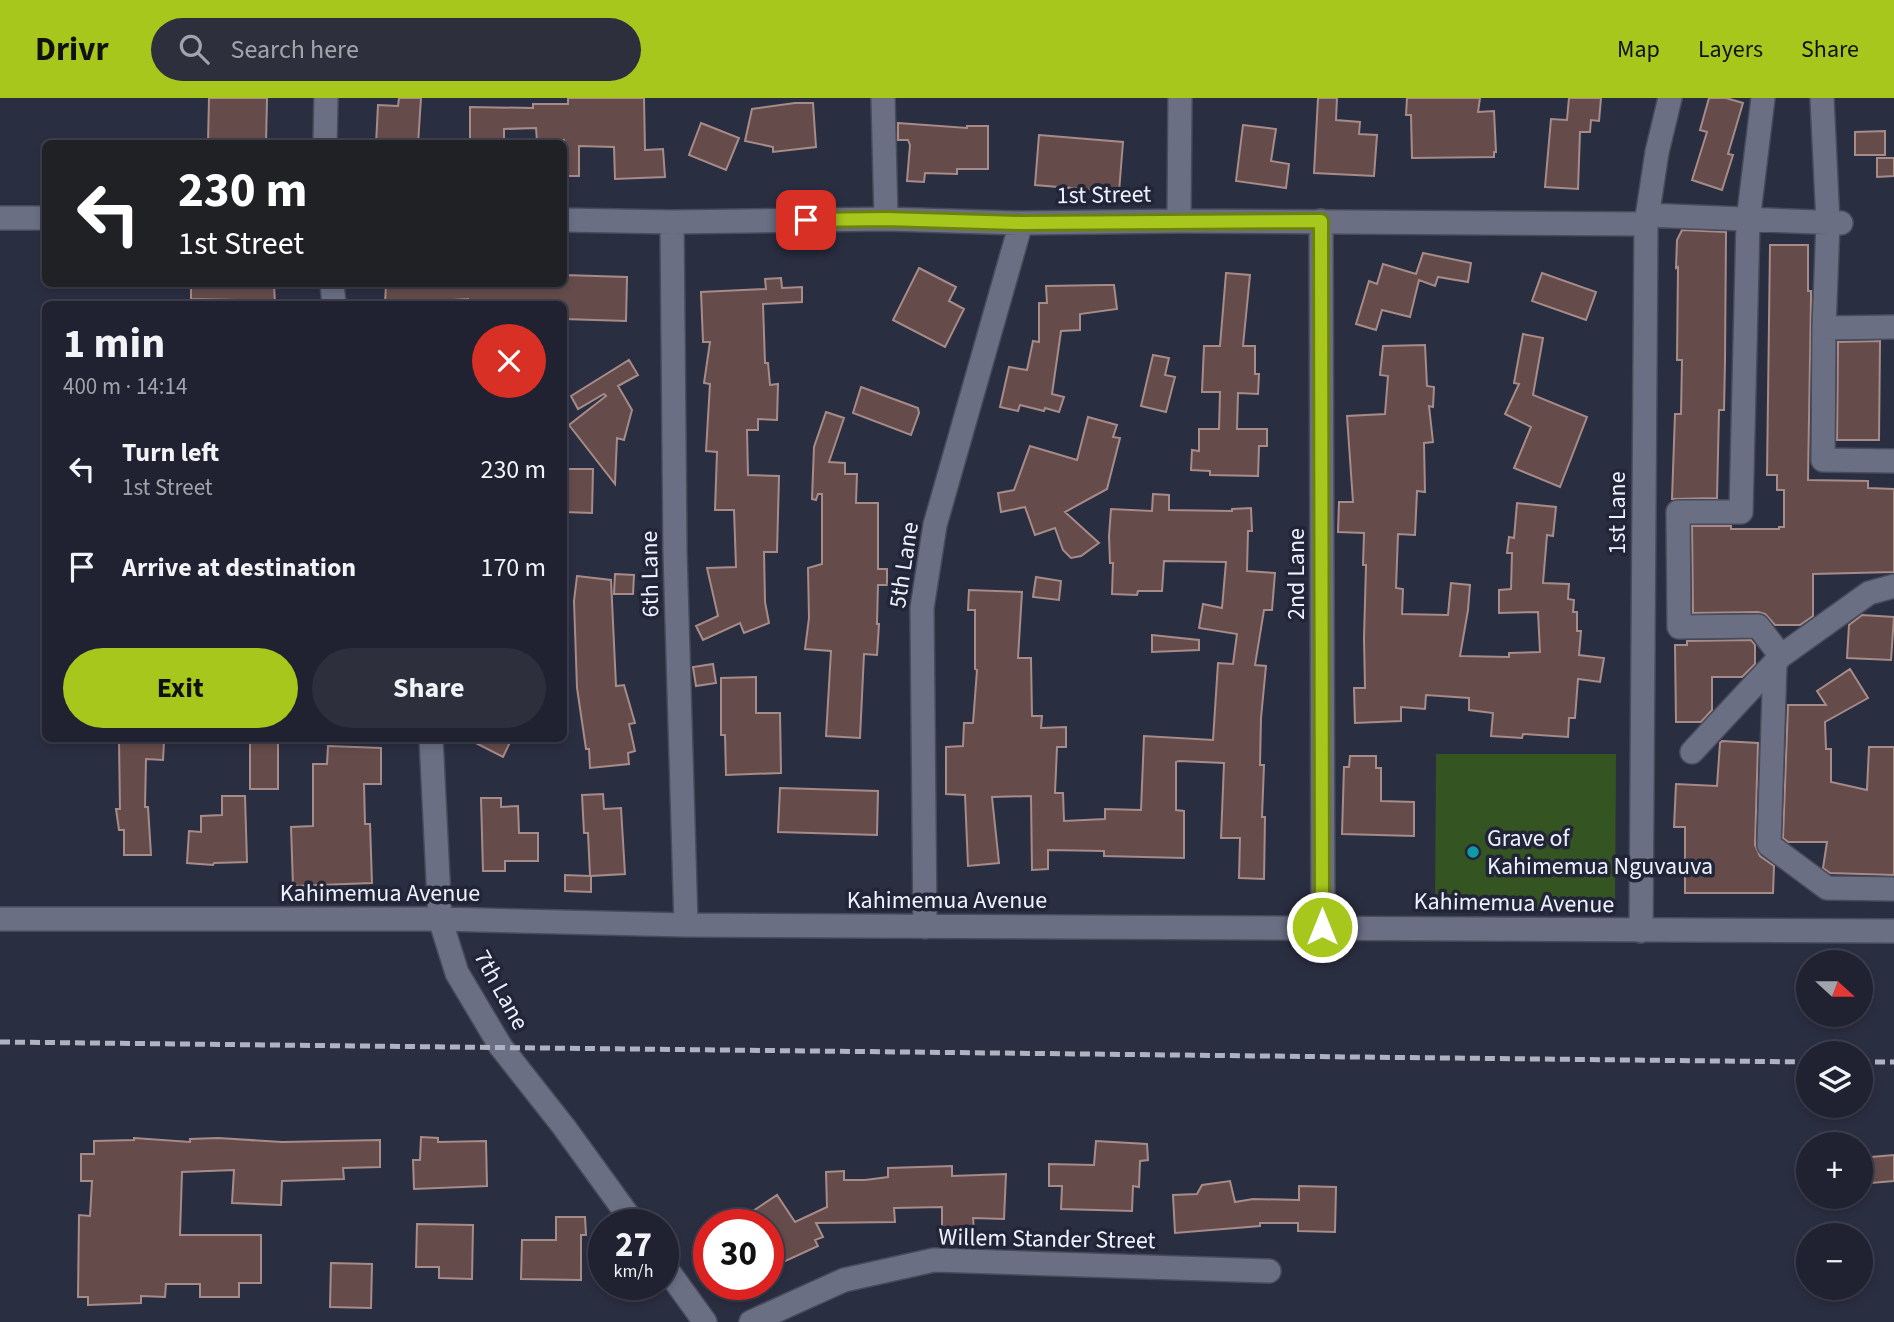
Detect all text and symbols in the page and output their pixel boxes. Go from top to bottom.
search box [151,18,641,81]
text: Drivr [35,26,109,73]
icon: search [175,30,213,68]
text: Search here [231,31,359,68]
text: Map [1617,32,1660,67]
text: Layers [1698,32,1763,67]
text: Share [1801,32,1859,67]
text: 230 m [178,156,307,226]
icon: left [63,168,154,259]
street label: 1st Street [1056,177,1152,213]
pin [776,190,836,250]
icon: arrive [787,201,825,239]
text: 1st Street [178,221,304,267]
text: 1 min [63,314,165,374]
button: close [472,324,546,398]
text: 400 m · 14:14 [63,370,187,403]
text: Turn left [122,434,219,471]
icon: left [63,450,101,488]
text: 230 m [480,451,546,488]
text: 1st Street [122,471,213,504]
street label: 1st Lane [1600,471,1635,555]
street label: 5th Lane [880,519,928,611]
street label: 2nd Lane [1279,528,1314,620]
street label: 6th Lane [632,530,668,618]
icon: arrive [63,548,101,586]
text: Arrive at destination [122,549,356,586]
text: 170 m [480,549,546,586]
button: Exit [63,648,298,728]
button: Share [312,648,546,728]
place label: Grave of Kahimemua Nguvauva [1487,821,1713,884]
marker: Grave of Kahimemua Nguvauva [1465,844,1481,860]
street label: Kahimemua Avenue [280,876,480,911]
street label: Kahimemua Avenue [847,883,1047,918]
street label: Kahimemua Avenue [1413,884,1615,922]
position arrow [1285,890,1359,964]
street label: 7th Lane [465,944,537,1036]
north arrow [1796,950,1872,1027]
map controls [1796,950,1873,1300]
button: layers [1796,1041,1873,1118]
button: + [1796,1132,1873,1209]
speed limit sign: 30 [693,1209,784,1300]
text: 27 [615,1220,652,1270]
street label: Willem Stander Street [938,1220,1156,1258]
button: − [1796,1223,1873,1300]
text: km/h [614,1259,653,1284]

